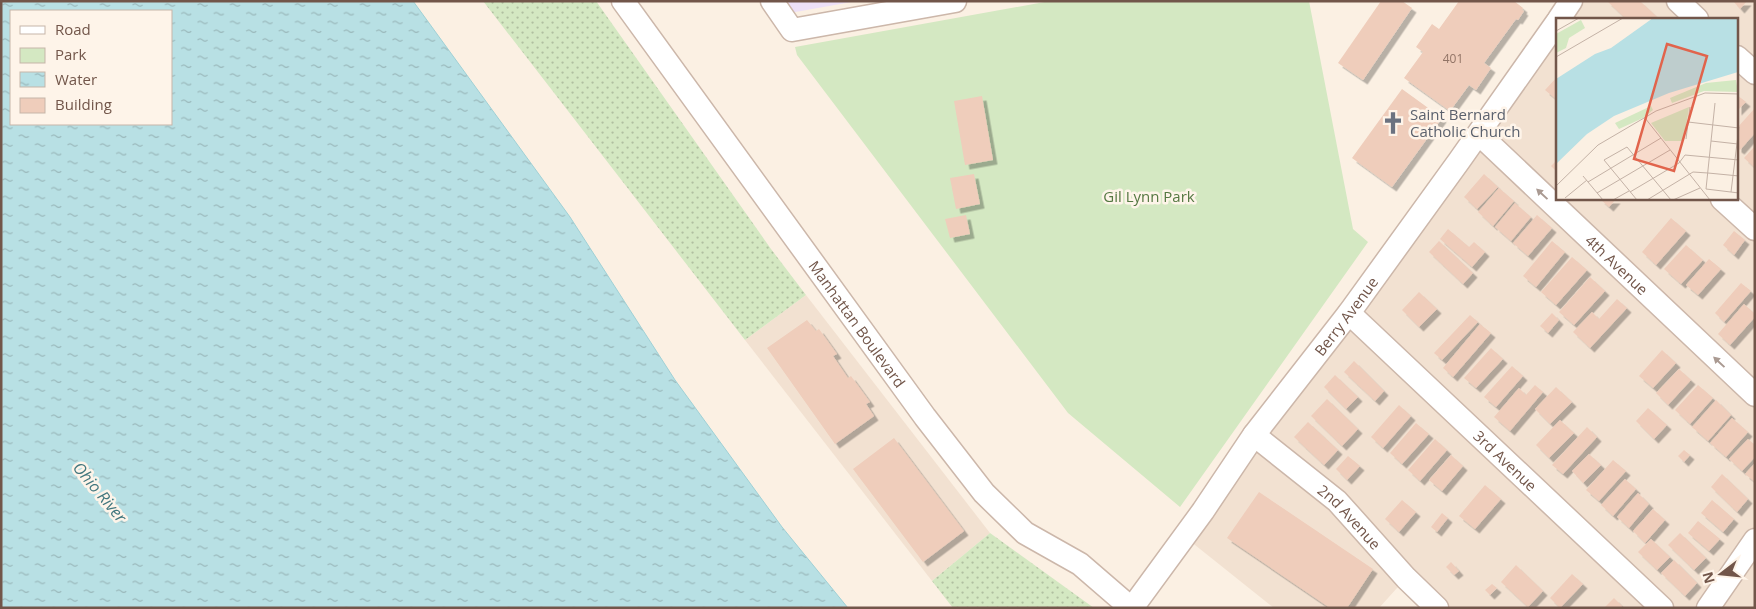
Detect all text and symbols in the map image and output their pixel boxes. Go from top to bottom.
legend [10,10,172,125]
inset map [1556,18,1738,200]
text: Road [55,19,91,39]
text: Park [55,44,86,64]
house number: 401 [1443,50,1463,67]
text: Water [55,69,97,89]
text: Building [55,94,112,114]
place label: Saint Bernard Catholic Church [1410,104,1520,141]
church icon: Saint Bernard Catholic Church [1380,110,1406,136]
park label: Gil Lynn Park [1103,186,1195,206]
one-way arrow [1537,188,1549,200]
street label: 4th Avenue [1581,230,1653,299]
street label: Manhattan Boulevard [805,256,910,391]
street label: Berry Avenue [1310,273,1382,360]
one-way arrow [1714,356,1726,368]
street label: 3rd Avenue [1469,426,1541,495]
water label: Ohio River [68,457,132,527]
street label: 2nd Avenue [1314,480,1386,554]
north arrow [1696,549,1746,599]
text: N [1697,570,1719,586]

